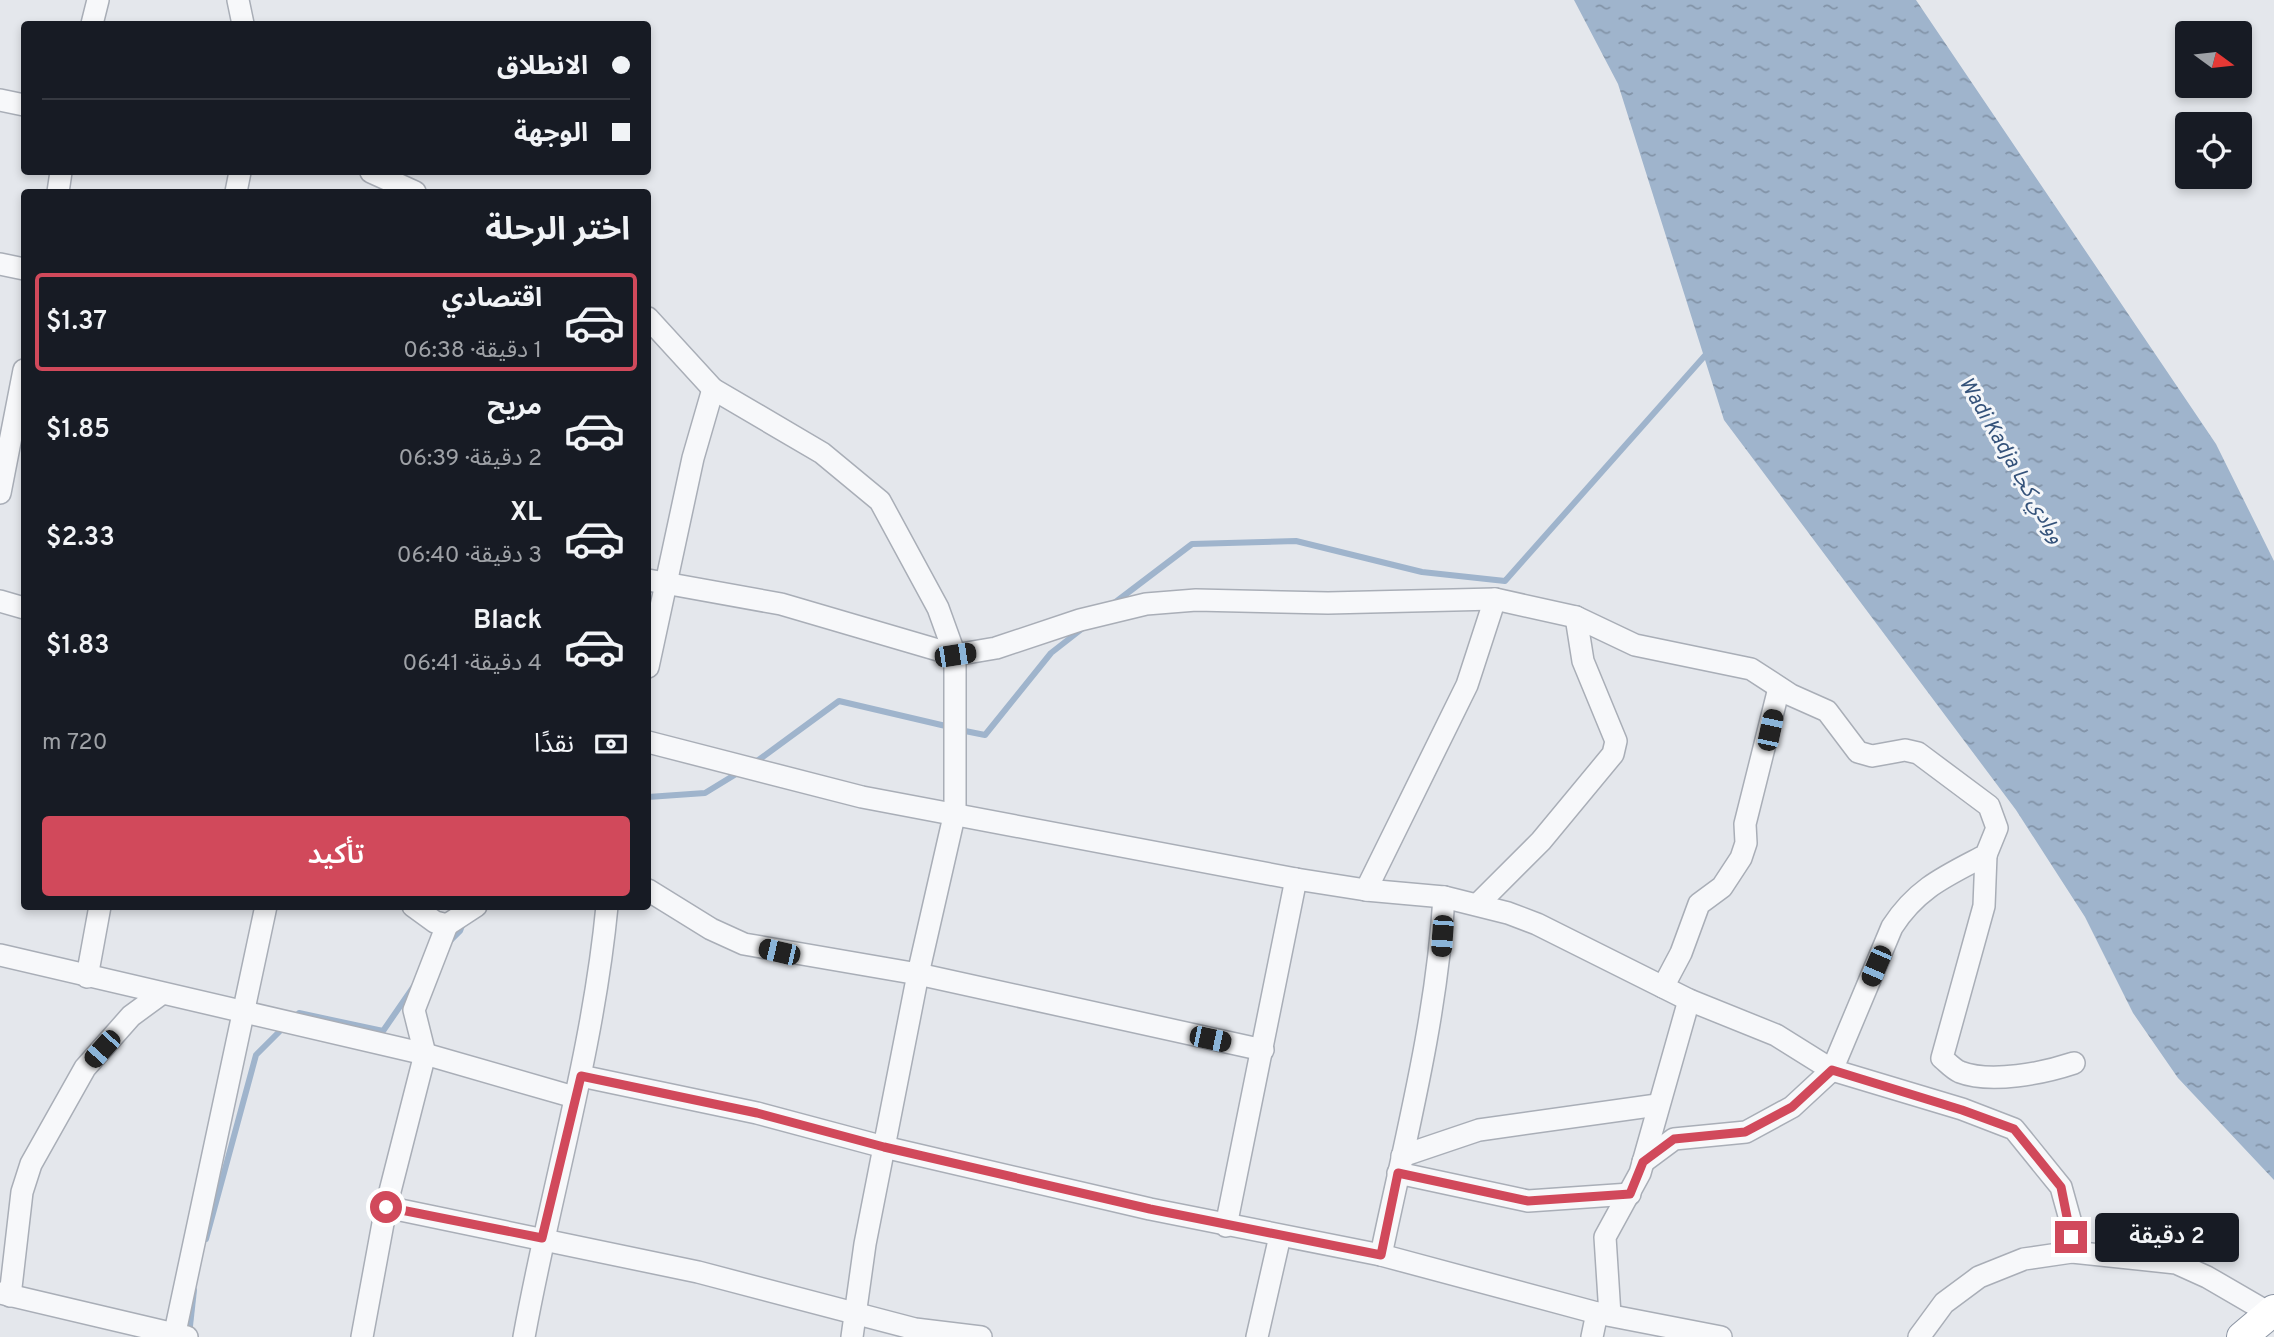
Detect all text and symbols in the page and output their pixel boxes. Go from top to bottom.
north arrow [2175,21,2252,98]
map controls [2175,21,2252,189]
text: الانطلاق [497,51,588,84]
button: locate [2175,112,2252,189]
text: الوجهة [514,118,588,151]
text: اختر الرحلة [485,211,630,251]
text: اقتصادي [442,283,542,316]
icon: car [563,291,626,354]
text: $1.37 [46,306,107,339]
text: 1 دقيقة · 06:38 [403,337,542,366]
water label: Wadi Kadja ووادي كجا [1951,372,2069,549]
text: مريح [487,391,542,424]
icon: car [563,399,626,462]
text: $1.85 [46,414,110,447]
text: 2 دقيقة · 06:39 [399,445,542,474]
text: XL [510,497,542,530]
icon: car [563,507,626,570]
text: $2.33 [46,522,115,555]
text: 3 دقيقة · 06:40 [397,542,542,571]
text: Black [473,605,542,638]
icon: car [563,615,626,678]
text: $1.83 [46,630,110,663]
car [933,641,978,669]
text: 4 دقيقة · 06:41 [403,650,542,679]
car [1756,707,1785,753]
icon: cash [592,725,630,763]
text: 720 m [42,729,107,758]
text: نقدًا [534,729,574,762]
button: تأكيد [42,816,630,896]
car [1431,914,1454,958]
car [757,937,802,967]
car [1859,943,1894,989]
car [1188,1024,1233,1054]
car [81,1026,124,1072]
route start [370,1191,402,1223]
callout: 2 دقيقة [2096,1212,2239,1262]
route end [2055,1221,2087,1253]
text: 2 دقيقة [2129,1223,2205,1252]

